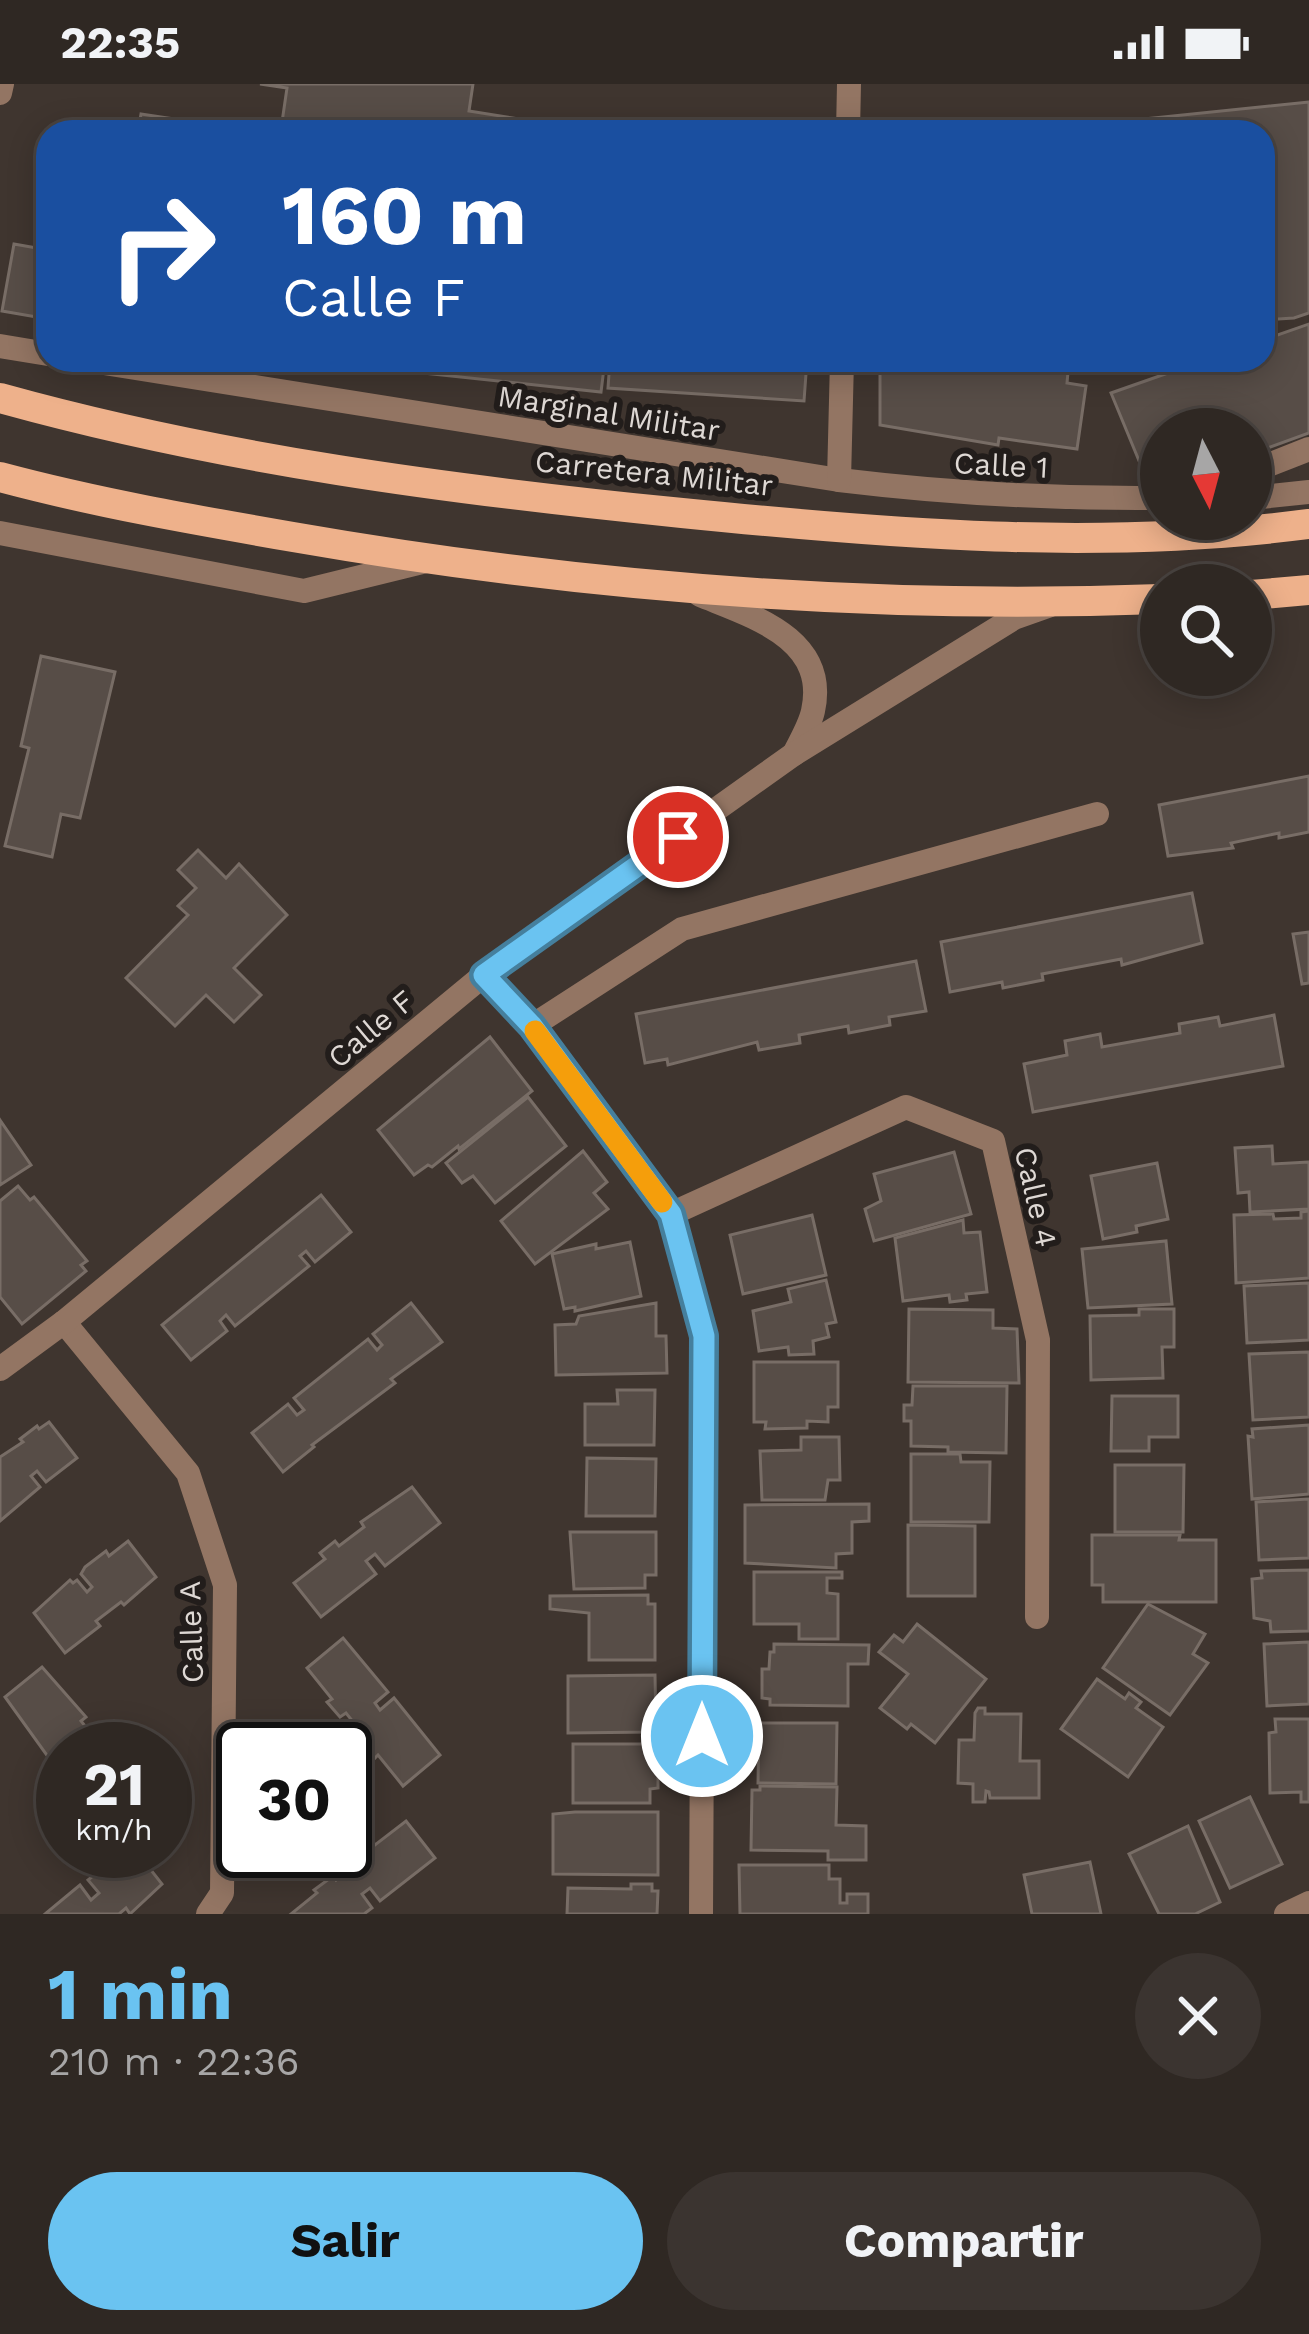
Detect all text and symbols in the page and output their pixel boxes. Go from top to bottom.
text: 22:35 [60,16,180,69]
text: 160 m [282,166,527,264]
icon: right [84,168,240,324]
text: Calle F [282,266,465,329]
street label: Marginal Militar [495,378,723,448]
north arrow [1140,408,1272,540]
map controls [1140,408,1272,696]
street label: Carretera Militar [533,443,775,503]
street label: Calle 1 [953,445,1049,485]
button: search [1140,564,1272,696]
pin [627,786,729,888]
icon: arrive [645,804,711,870]
street label: Calle F [321,983,421,1075]
street label: Calle 4 [1007,1143,1065,1251]
street label: Calle A [172,1580,210,1684]
position arrow [639,1673,765,1799]
speed limit sign: 30 [216,1722,372,1878]
text: 21 [83,1749,145,1820]
text: km/h [75,1812,153,1847]
text: 1 min [48,1952,233,2036]
button: close [1135,1953,1261,2079]
text: 210 m · 22:36 [48,2039,300,2084]
button: Salir [48,2172,643,2310]
button: Compartir [667,2172,1261,2310]

